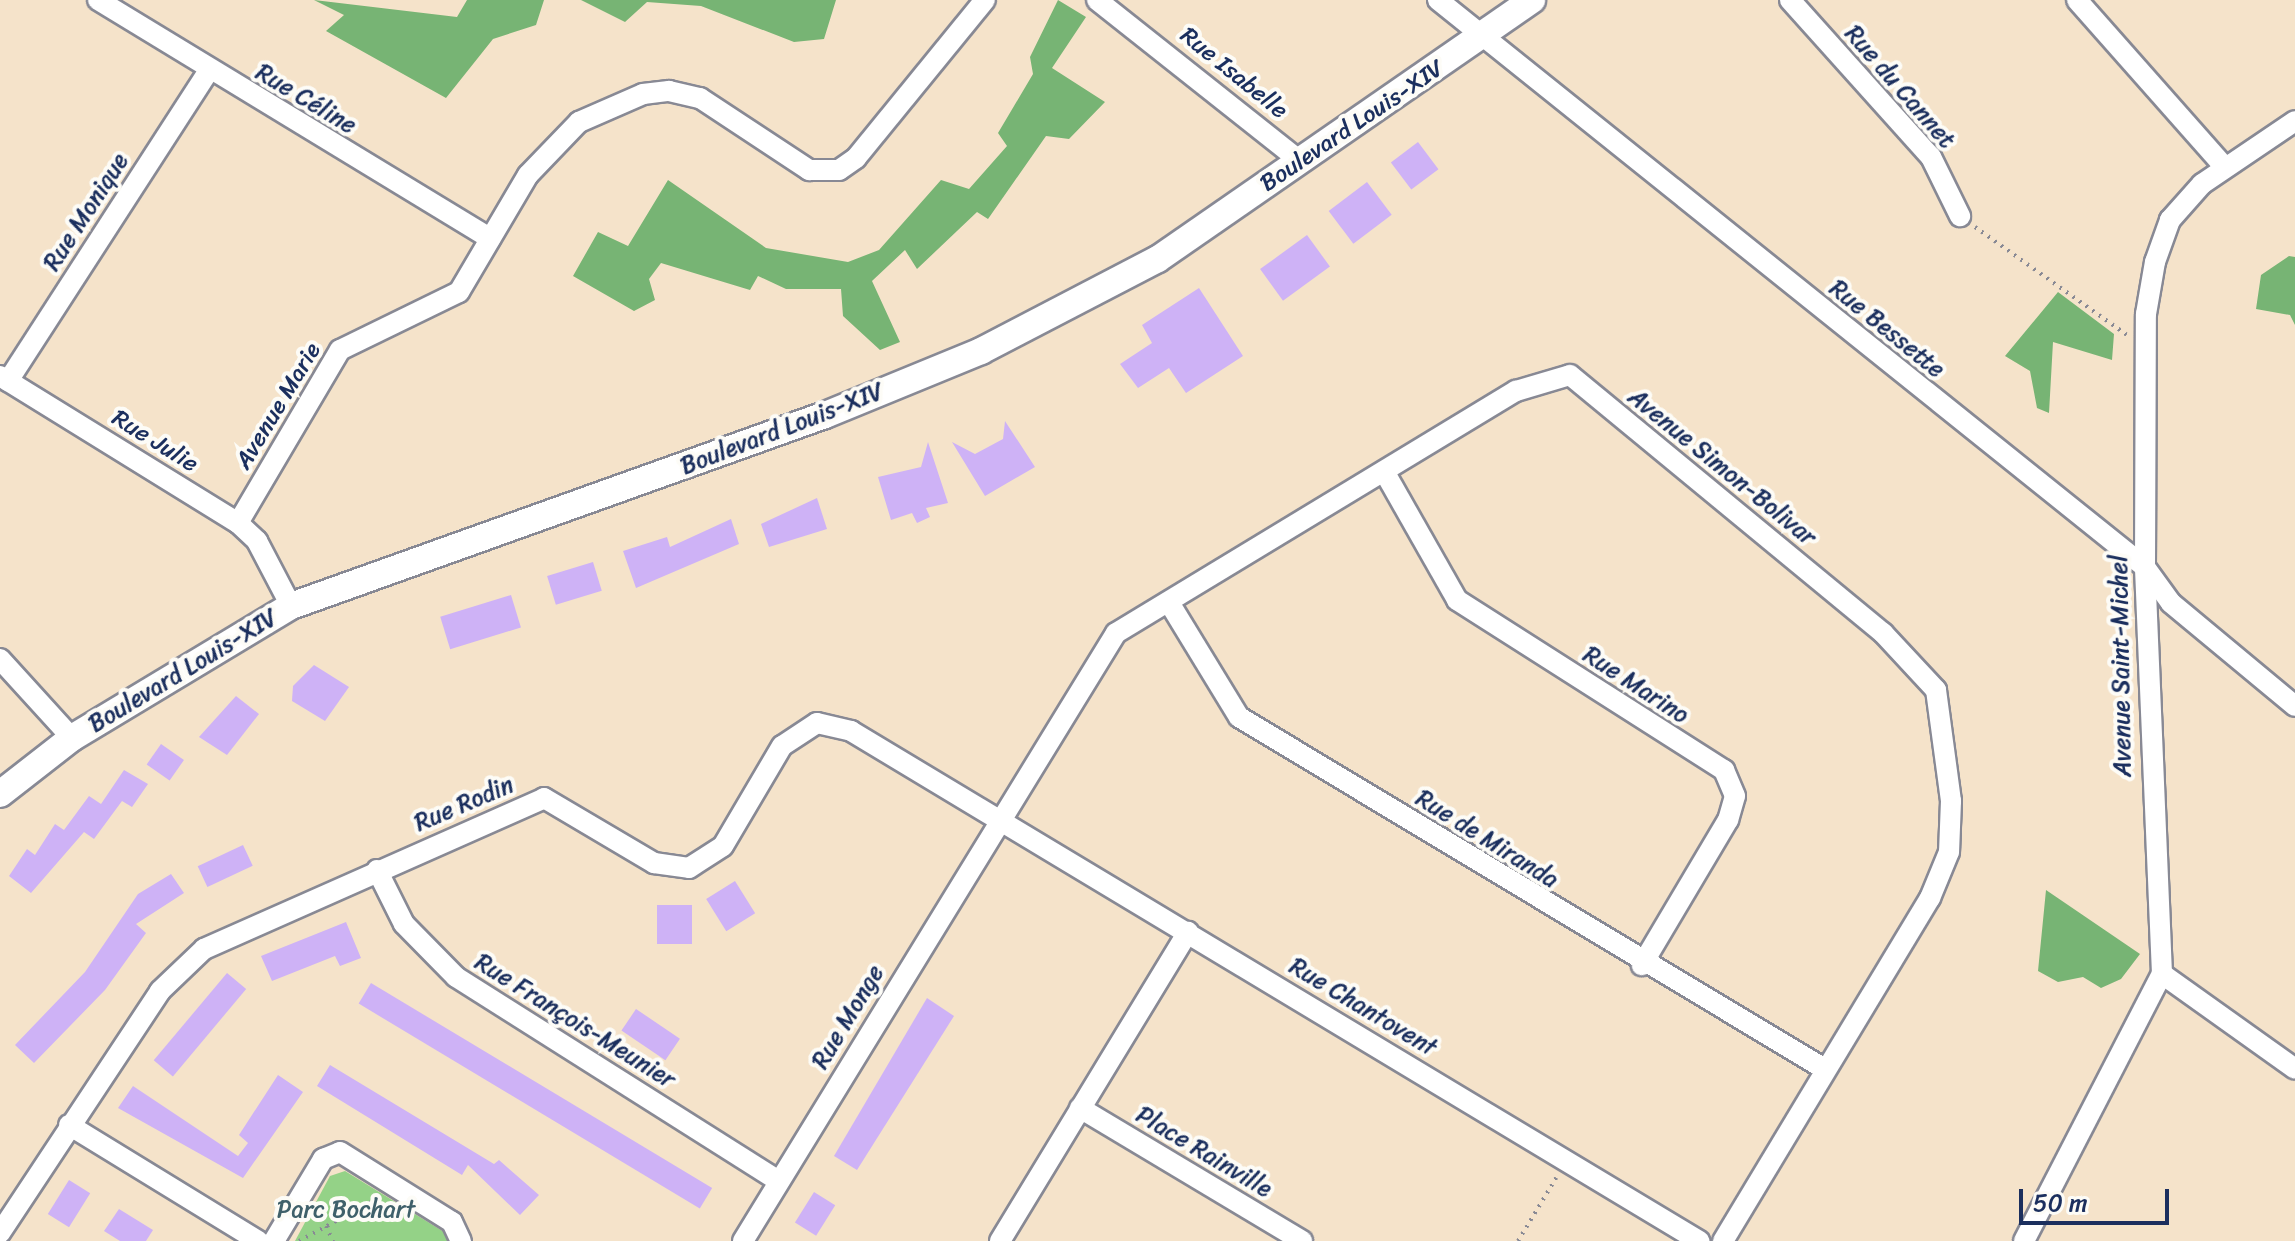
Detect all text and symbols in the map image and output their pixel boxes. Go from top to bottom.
street label: Rue du Cannet [1839,20,1961,154]
street label: Rue Isabelle [1175,21,1293,125]
street label: Boulevard Louis-XIV [1255,54,1449,198]
street label: Rue Céline [251,58,361,140]
street label: Rue Monique [37,148,135,276]
street label: Rue Bessette [1824,274,1950,384]
street label: Avenue Marie [229,338,327,474]
street label: Boulevard Louis-XIV [676,377,888,481]
street label: Avenue Simon-Bolivar [1622,382,1822,552]
street label: Rue Julie [107,404,203,478]
street label: Avenue Saint-Michel [2105,555,2137,777]
street label: Boulevard Louis-XIV [83,603,283,739]
street label: Rue Marino [1578,641,1694,729]
street label: Rue Rodin [410,770,518,838]
street label: Rue de Miranda [1410,784,1564,894]
street label: Rue François-Meunier [469,947,681,1095]
street label: Rue Chantovent [1285,952,1441,1062]
street label: Rue Monge [806,960,890,1074]
street label: Place Rainville [1131,1100,1277,1204]
scale bar [2023,1173,2173,1223]
text: 50 m [2033,1182,2088,1224]
park label: Parc Bochart [277,1196,415,1224]

